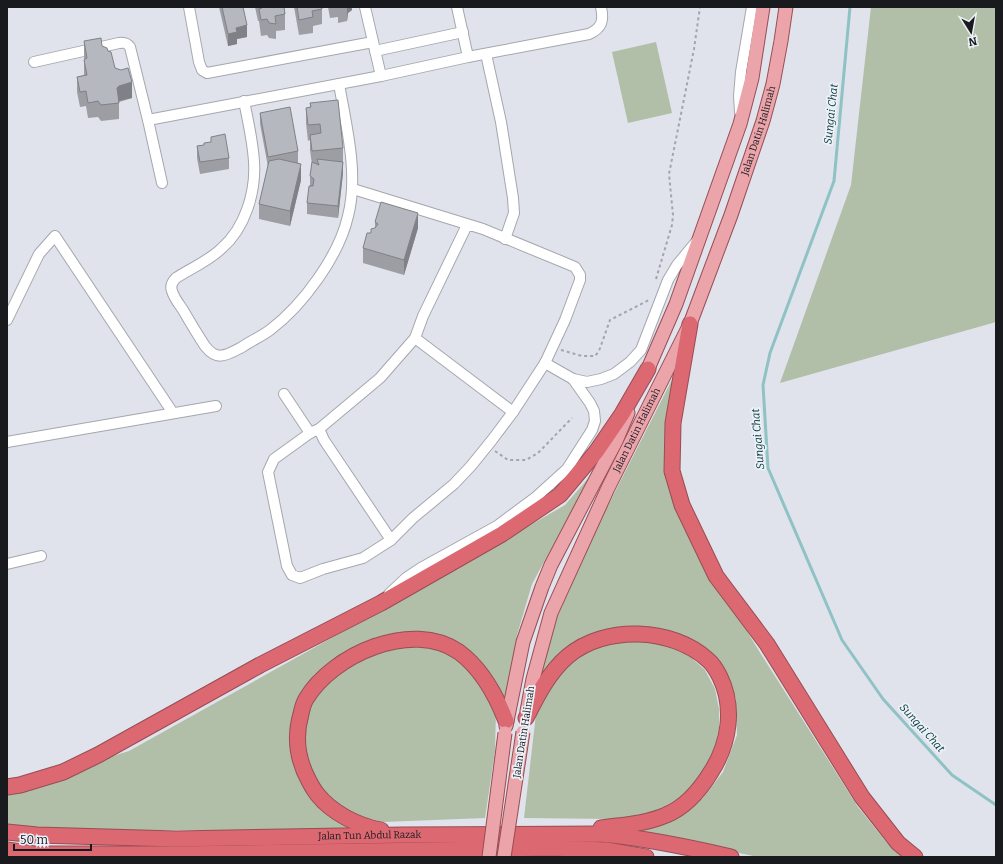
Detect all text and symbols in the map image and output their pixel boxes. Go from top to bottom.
north arrow [951,12,991,52]
text: N [967,34,978,49]
water label: Sungai Chat [821,83,841,145]
street label: Jalan Datin Halimah [739,84,778,178]
street label: Jalan Datin Halimah [610,385,663,475]
water label: Sungai Chat [749,408,767,470]
street label: Jalan Datin Halimah [511,684,537,780]
water label: Sungai Chat [897,701,947,755]
scale bar [14,826,91,852]
street label: Jalan Tun Abdul Razak [317,829,422,843]
text: 50 m [20,833,49,847]

